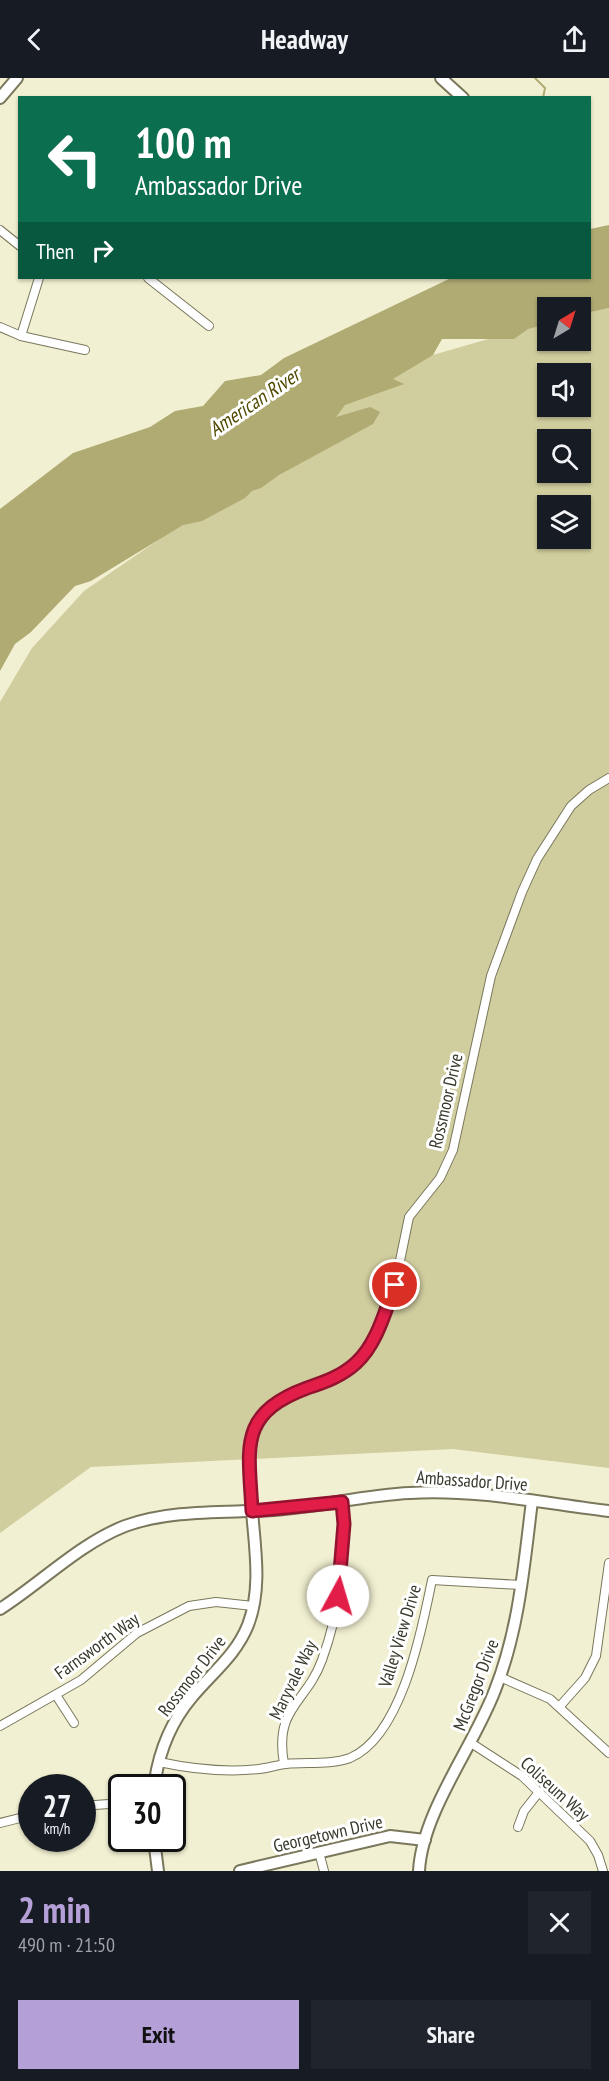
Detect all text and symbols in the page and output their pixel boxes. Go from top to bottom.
text: Headway [261,22,348,56]
icon: back [18,23,51,56]
icon: share [558,23,591,56]
text: 100 m [135,115,232,170]
icon: left [36,120,114,198]
text: Ambassador Drive [135,168,302,202]
icon: right [86,234,119,267]
text: Then [36,237,74,265]
north arrow [537,297,591,351]
map controls [537,297,591,549]
water label: American River [204,361,307,442]
button: sound [537,363,591,417]
button: search [537,429,591,483]
button: layers [537,495,591,549]
street label: Rossmoor Drive [423,1051,468,1151]
pin [369,1259,420,1310]
icon: arrive [378,1268,411,1301]
street label: Ambassador Drive [416,1465,529,1496]
position arrow [306,1564,370,1628]
street label: Valley View Drive [373,1582,426,1691]
street label: Farnsworth Way [50,1607,144,1684]
street label: Rossmoor Drive [153,1631,230,1721]
street label: Maryvale Way [264,1636,322,1723]
street label: McGregor Drive [448,1636,503,1734]
street label: Coliseum Way [516,1751,595,1826]
speed limit sign: 30 [108,1774,186,1852]
text: 27 [43,1786,71,1825]
street label: Georgetown Drive [271,1810,385,1857]
text: km/h [44,1819,70,1838]
text: 2 min [18,1886,91,1933]
button: close [528,1891,591,1954]
text: 490 m · 21:50 [18,1932,115,1958]
button: Exit [18,2000,299,2069]
button: Share [311,2000,591,2069]

